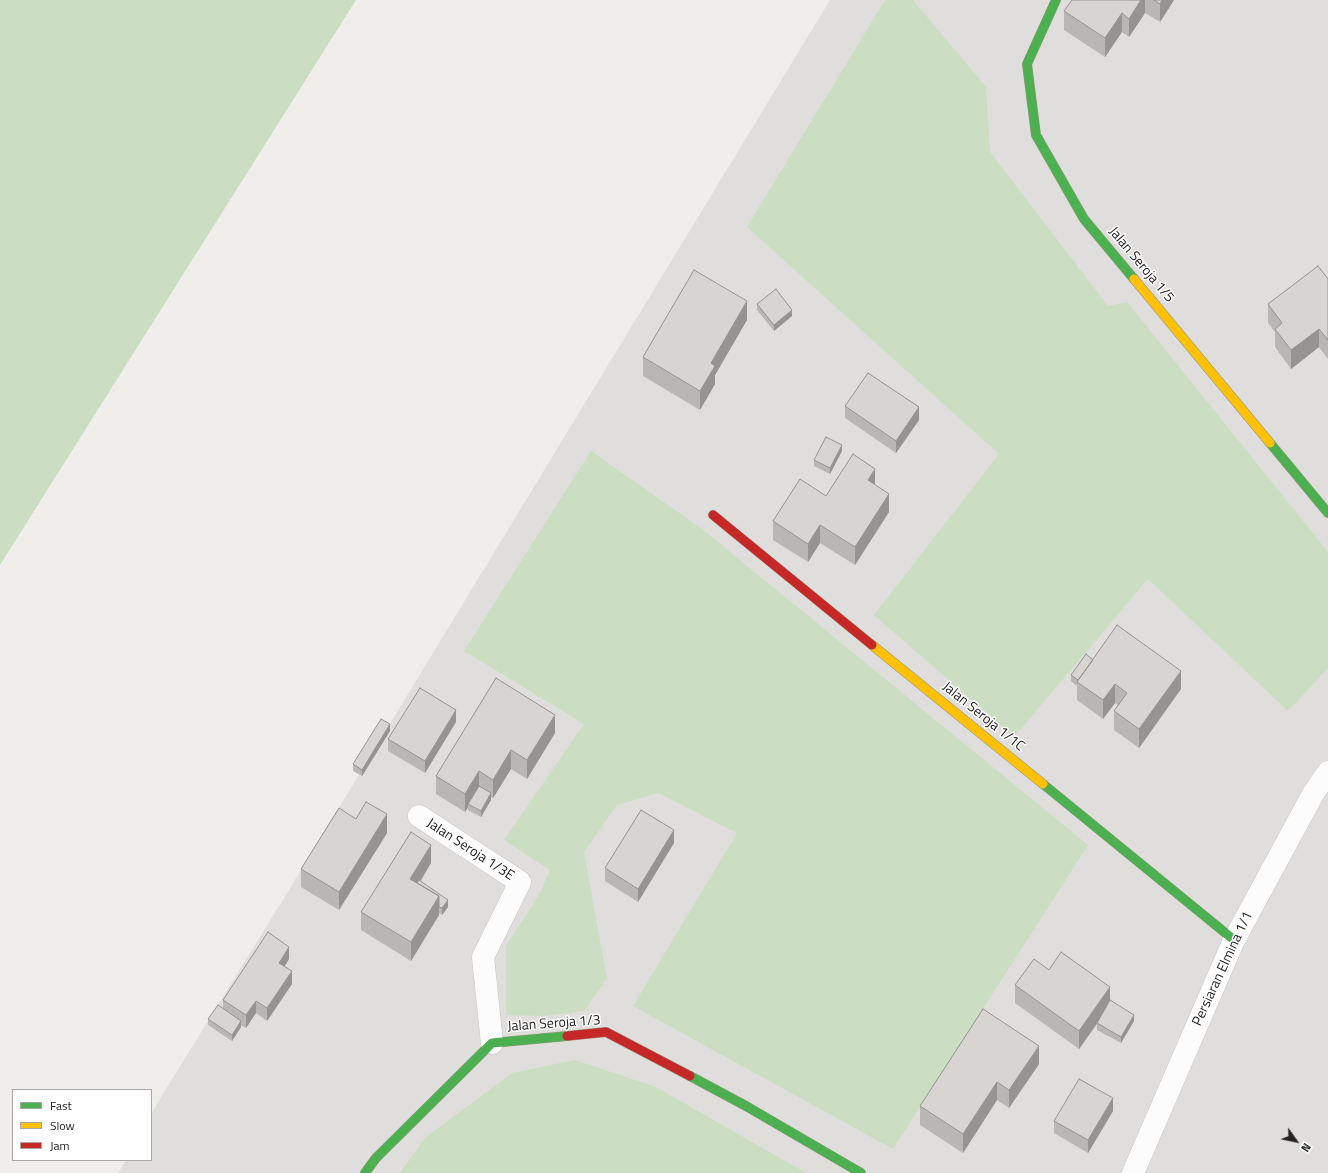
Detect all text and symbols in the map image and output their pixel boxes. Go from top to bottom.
street label: Jalan Seroja 1/5 [1105,224,1177,306]
street label: Jalan Seroja 1/1C [939,679,1027,755]
street label: Jalan Seroja 1/3E [423,815,517,885]
street label: Persiaran Elmina 1/1 [1189,909,1257,1029]
street label: Jalan Seroja 1/3 [507,1012,601,1036]
legend [12,1089,152,1161]
text: Fast [50,1096,72,1115]
text: Slow [50,1116,75,1135]
north arrow [1276,1121,1316,1161]
text: Jam [50,1136,70,1155]
text: N [1297,1140,1315,1155]

